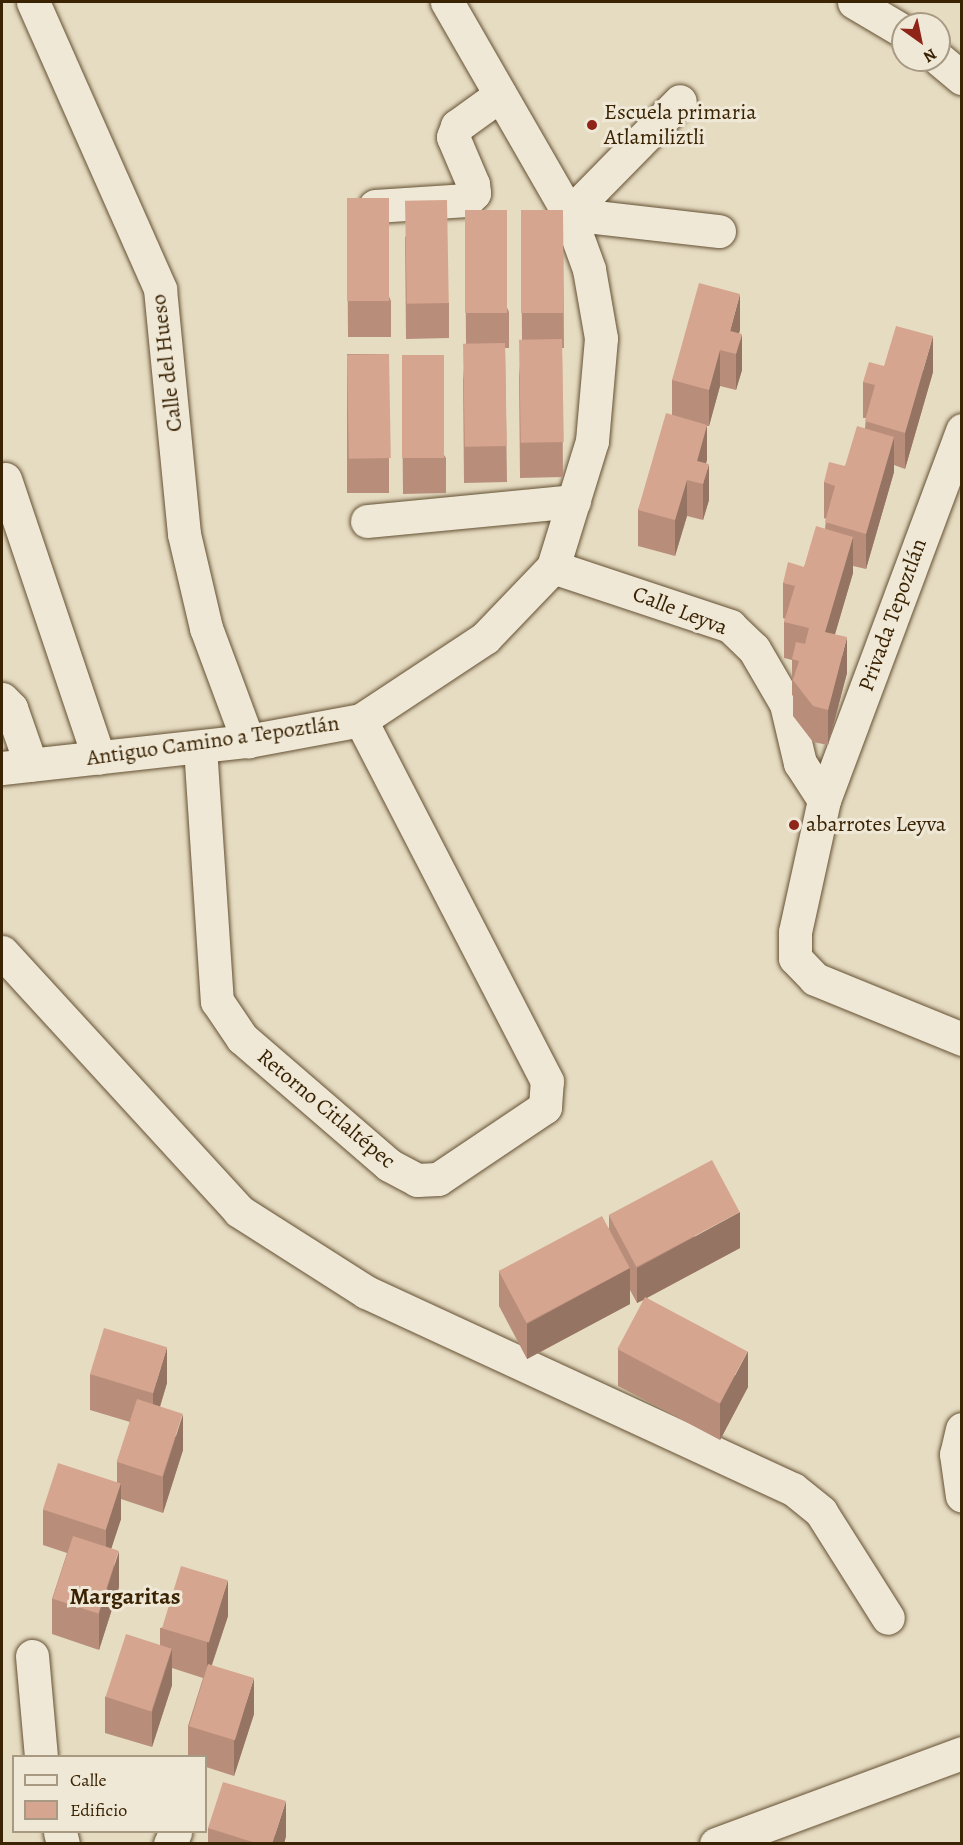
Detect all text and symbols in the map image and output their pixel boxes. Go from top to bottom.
north arrow [891,12,951,72]
text: N [919,43,941,68]
place label: Escuela primaria Atlamiliztli [604,99,757,150]
marker: Escuela primaria Atlamiliztli [585,118,599,132]
street label: Calle del Hueso [145,293,189,433]
street label: Privada Tepoztlán [853,535,933,695]
street label: Calle Leyva [629,581,731,641]
street label: Antiguo Camino a Tepoztlán [85,710,341,772]
place label: abarrotes Leyva [806,812,946,838]
marker: abarrotes Leyva [787,818,801,832]
street label: Retorno Citlaltépec [252,1043,400,1175]
district label: Margaritas [69,1583,181,1611]
legend [12,1755,207,1833]
text: Calle [70,1768,107,1792]
text: Edificio [70,1798,127,1822]

